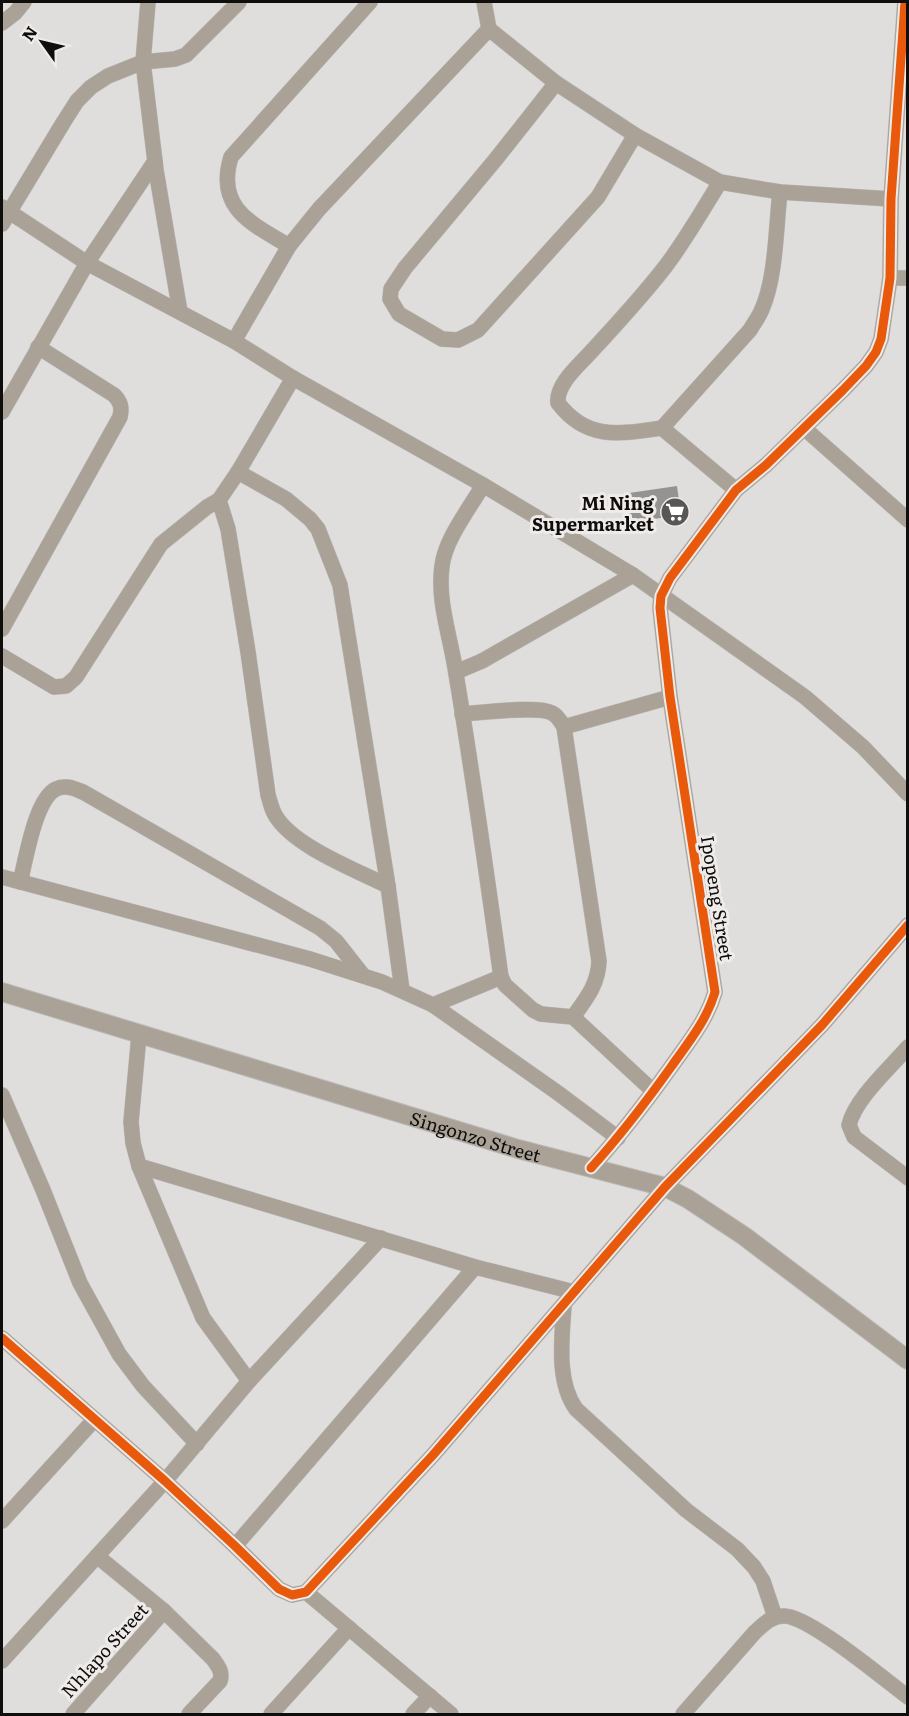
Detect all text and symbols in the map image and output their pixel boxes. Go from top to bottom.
north arrow [12,12,72,72]
text: N [15,21,42,45]
place label: Mi Ning Supermarket [532,489,655,537]
supermarket icon: Mi Ning Supermarket [659,496,691,528]
street label: Ipopeng Street [695,834,741,963]
street label: Singonzo Street [407,1104,545,1168]
street label: Nhlapo Street [54,1596,154,1703]

